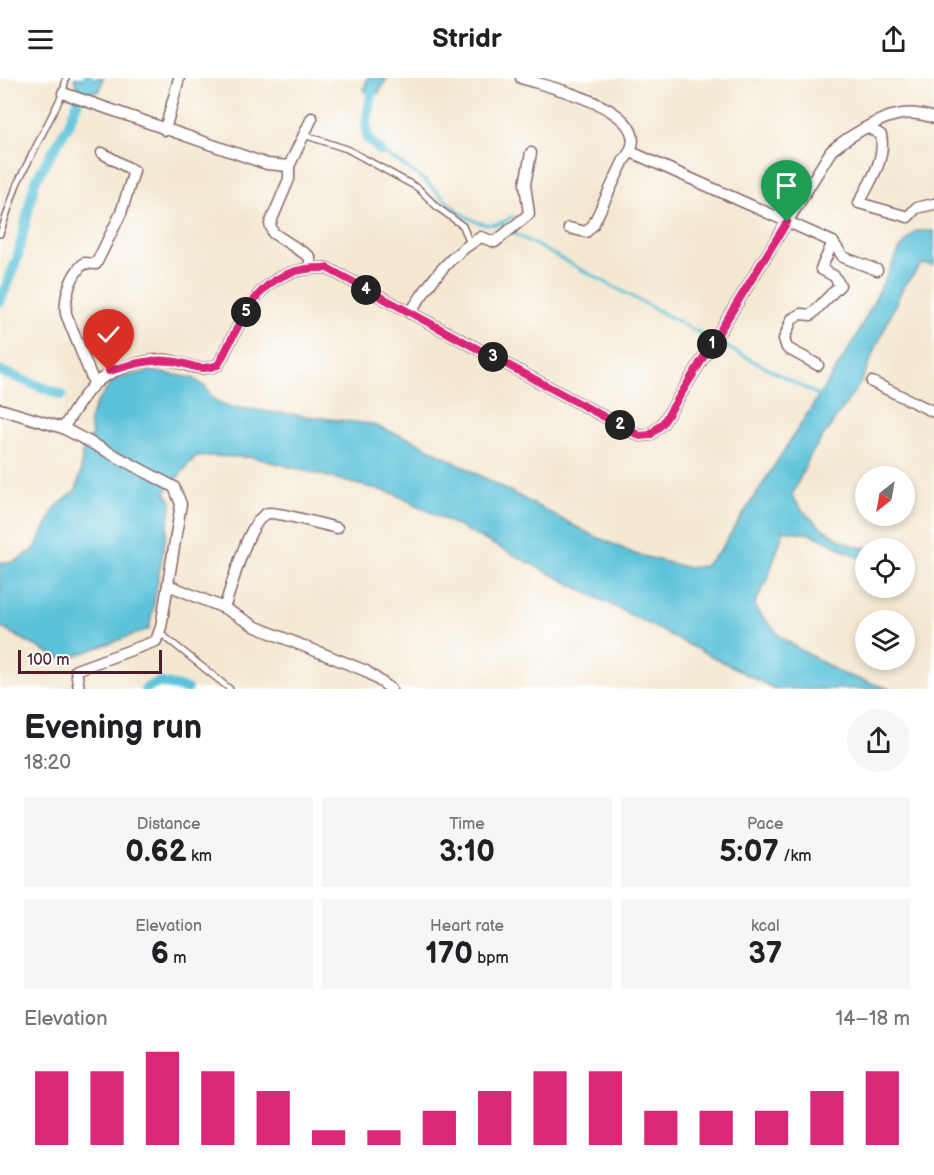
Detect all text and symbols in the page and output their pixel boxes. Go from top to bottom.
icon: menu [24,23,57,56]
text: Stridr [432,23,502,55]
icon: share [877,23,910,56]
pin [761,160,812,222]
icon: arrive [770,169,803,202]
pin: 4 [351,275,381,305]
text: 4 [361,280,371,299]
pin: 5 [231,297,261,327]
text: 5 [241,302,251,321]
pin [83,309,134,371]
icon: check [92,318,125,351]
pin: 1 [697,329,727,359]
text: 1 [709,334,715,353]
pin: 3 [478,342,508,372]
text: 3 [488,347,498,366]
pin: 2 [605,410,635,440]
text: 2 [615,415,625,434]
north arrow [855,466,915,526]
map controls [855,466,915,670]
button: locate [855,538,915,598]
button: layers [855,610,915,670]
scale bar [18,647,162,674]
text: 100 m [27,651,70,670]
text: Evening run [24,708,202,748]
button: share [847,709,910,772]
text: 18:20 [24,751,71,775]
text: Distance [137,815,201,834]
text: Time [449,815,485,834]
text: Pace [747,815,784,834]
text: 0.62 [125,834,187,870]
text: 3:10 [439,834,495,870]
text: 5:07 [719,834,779,870]
text: km [187,847,212,866]
text: /km [779,847,812,866]
text: Elevation [135,917,202,936]
text: Heart rate [430,917,504,936]
text: kcal [751,917,780,936]
text: 6 [151,936,169,972]
text: 170 [425,936,473,972]
text: 37 [748,936,782,972]
text: m [169,949,187,968]
text: bpm [473,949,509,968]
text: Elevation [24,1007,107,1031]
text: 14–18 m [836,1007,910,1031]

